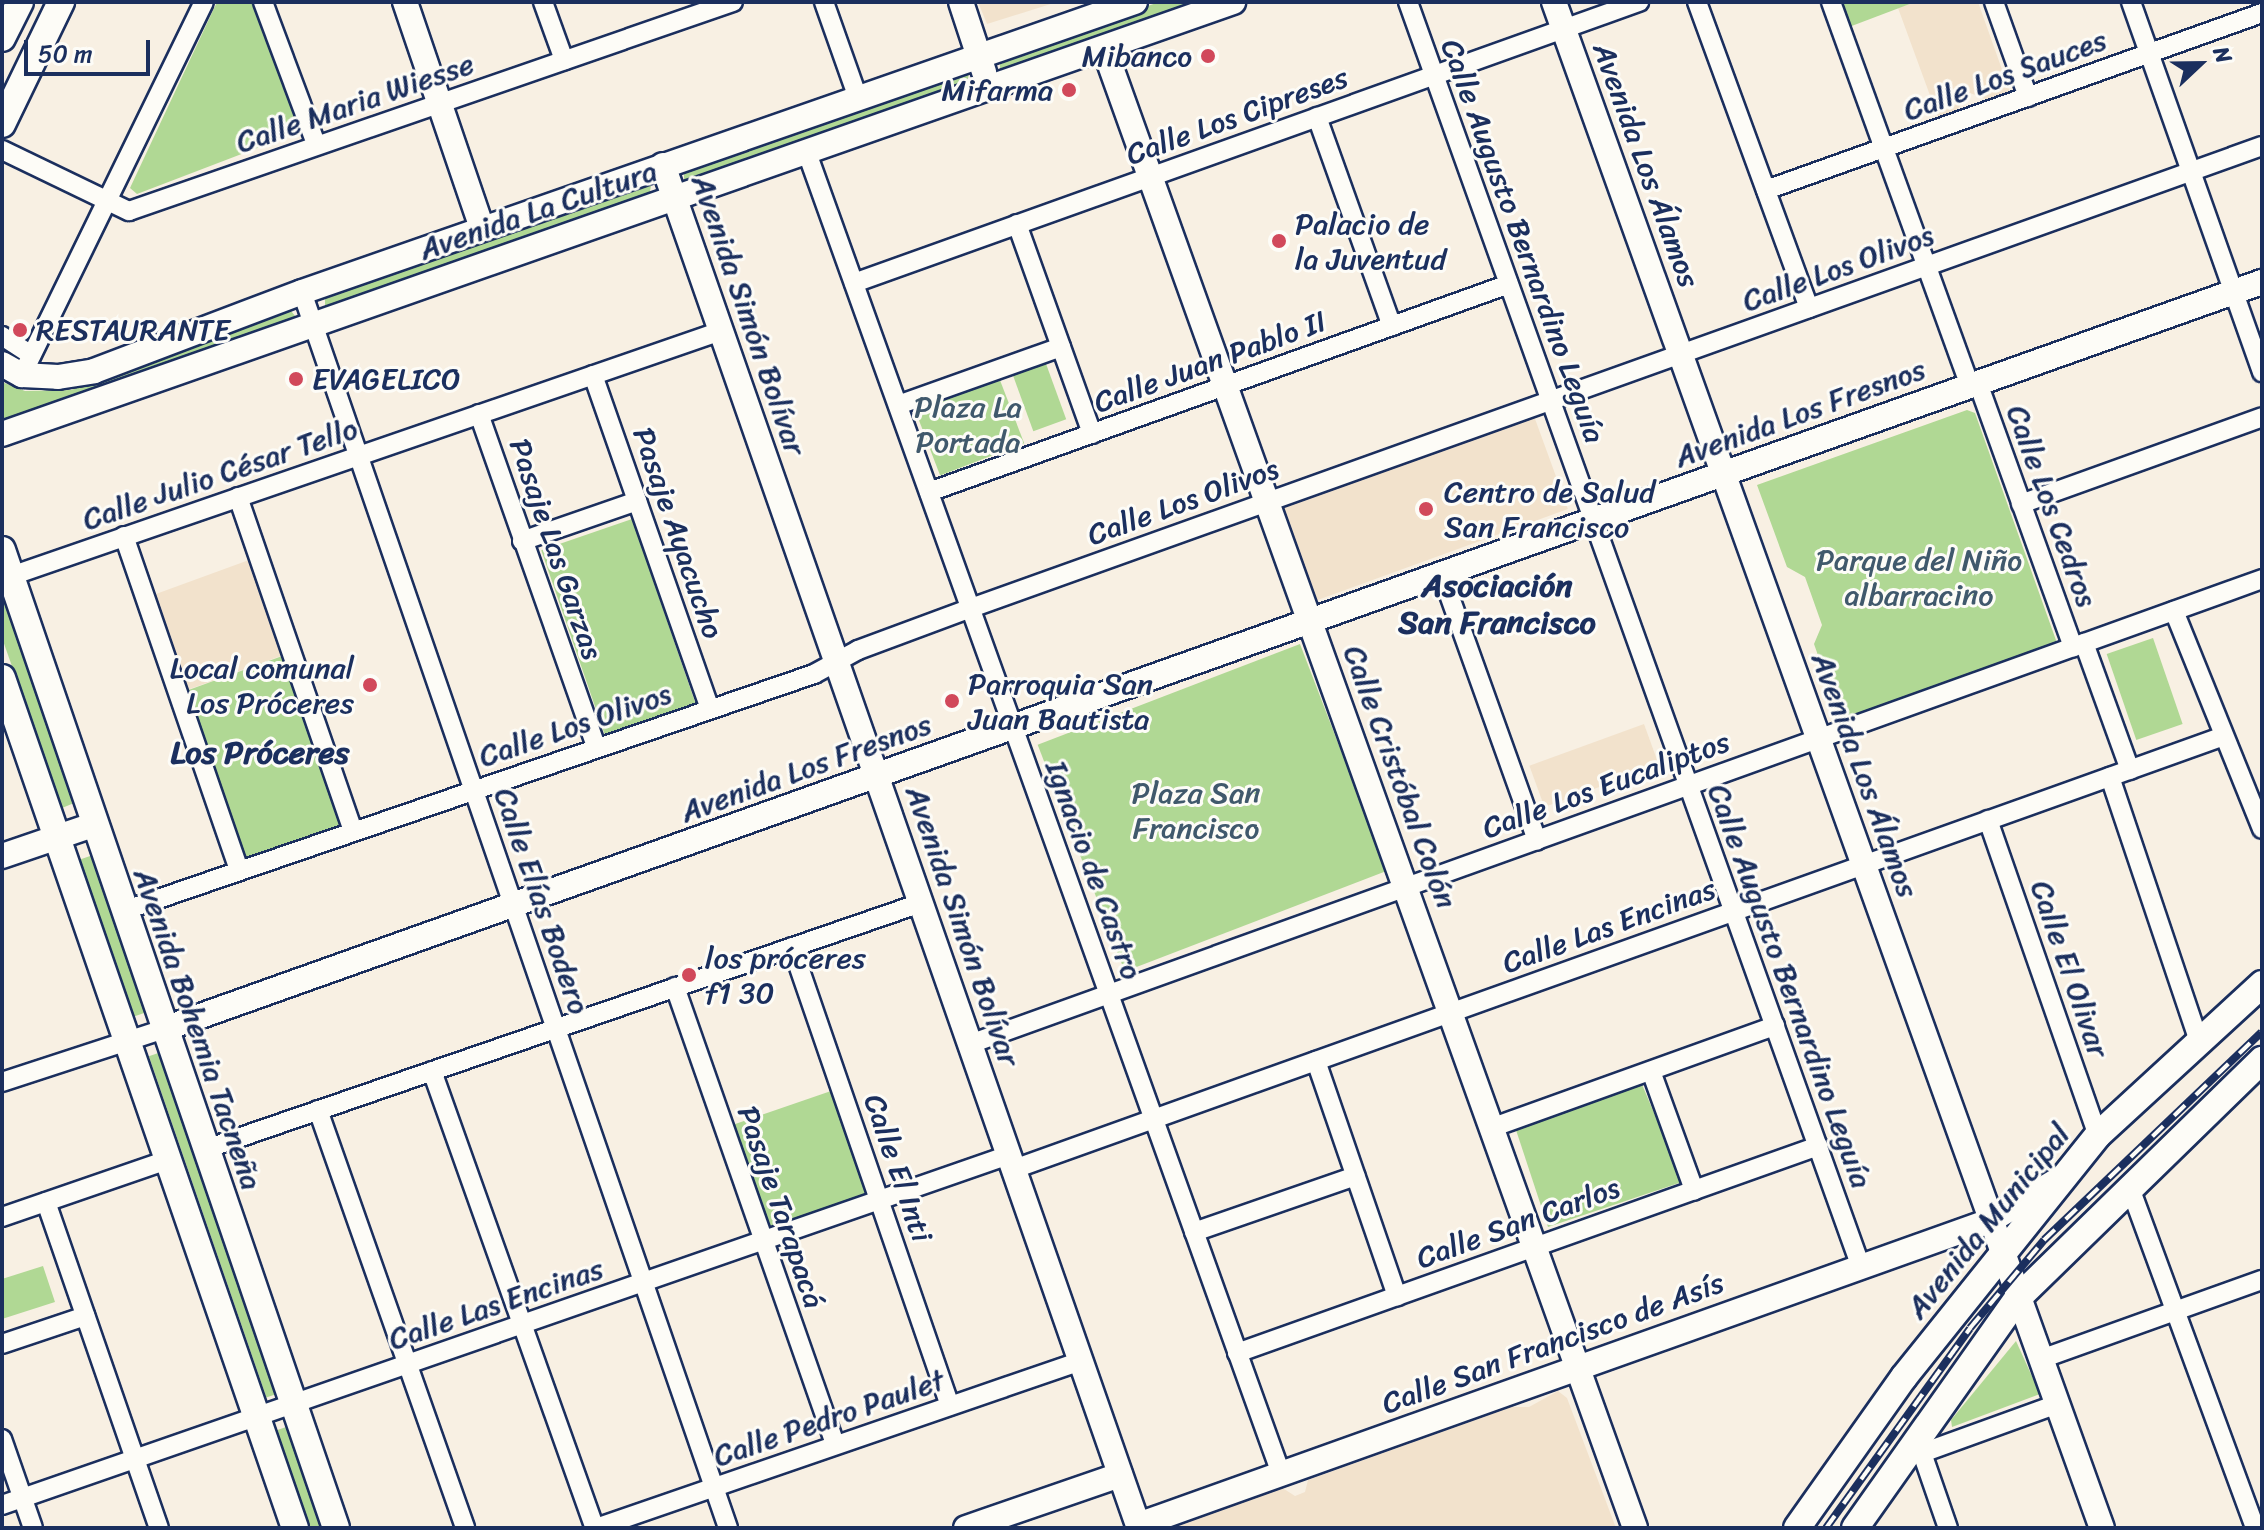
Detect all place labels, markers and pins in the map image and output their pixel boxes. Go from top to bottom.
place label: Mibanco [1082,38,1192,74]
marker: Mibanco [1199,47,1217,65]
place label: Mifarma [941,72,1053,108]
marker: Mifarma [1060,81,1078,99]
place label: Palacio de la Juventud [1295,206,1446,276]
marker: Palacio de la Juventud [1270,232,1288,250]
place label: RESTAURANTE [36,312,230,348]
marker: RESTAURANTE [11,321,29,339]
place label: EVAGELICO [312,361,461,397]
marker: EVAGELICO [287,370,305,388]
place label: Centro de Salud San Francisco [1444,474,1656,544]
marker: Centro de Salud San Francisco [1415,498,1437,520]
place label: Local comunal Los Próceres [169,650,354,720]
place label: Parroquia San Juan Bautista [968,666,1153,736]
marker: Local comunal Los Próceres [361,676,379,694]
marker: Parroquia San Juan Bautista [943,692,961,710]
place label: los próceres f1 30 [705,940,866,1010]
marker: los próceres f1 30 [680,966,698,984]

